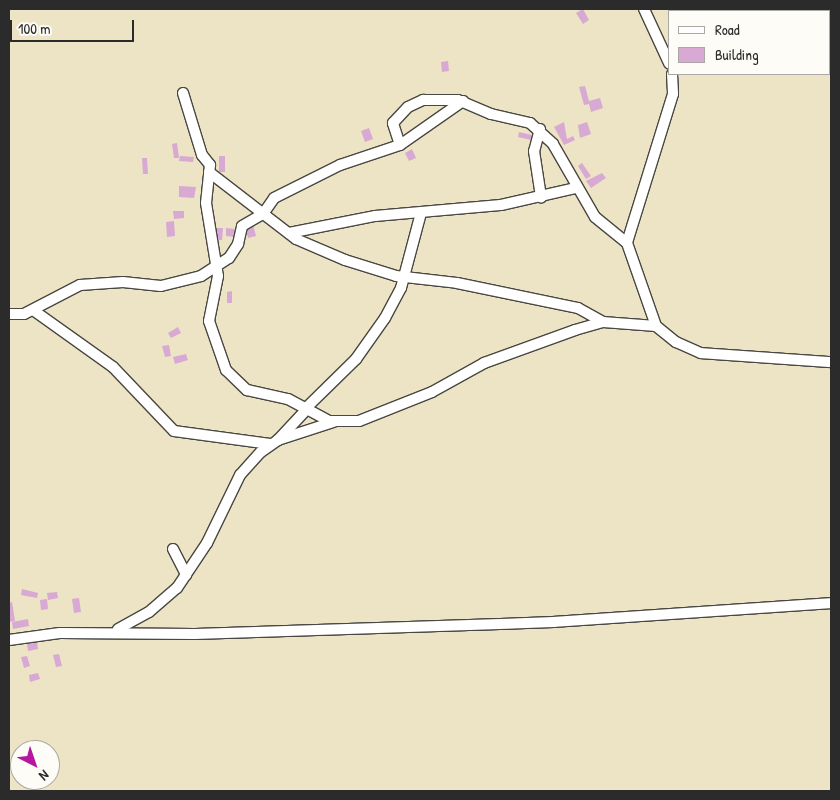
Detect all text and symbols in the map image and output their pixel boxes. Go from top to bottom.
scale bar [12,10,136,42]
legend [668,10,830,75]
text: 100 m [18,18,51,39]
text: Road [715,19,740,40]
text: Building [715,44,759,65]
north arrow [10,740,60,790]
text: N [35,766,54,786]

